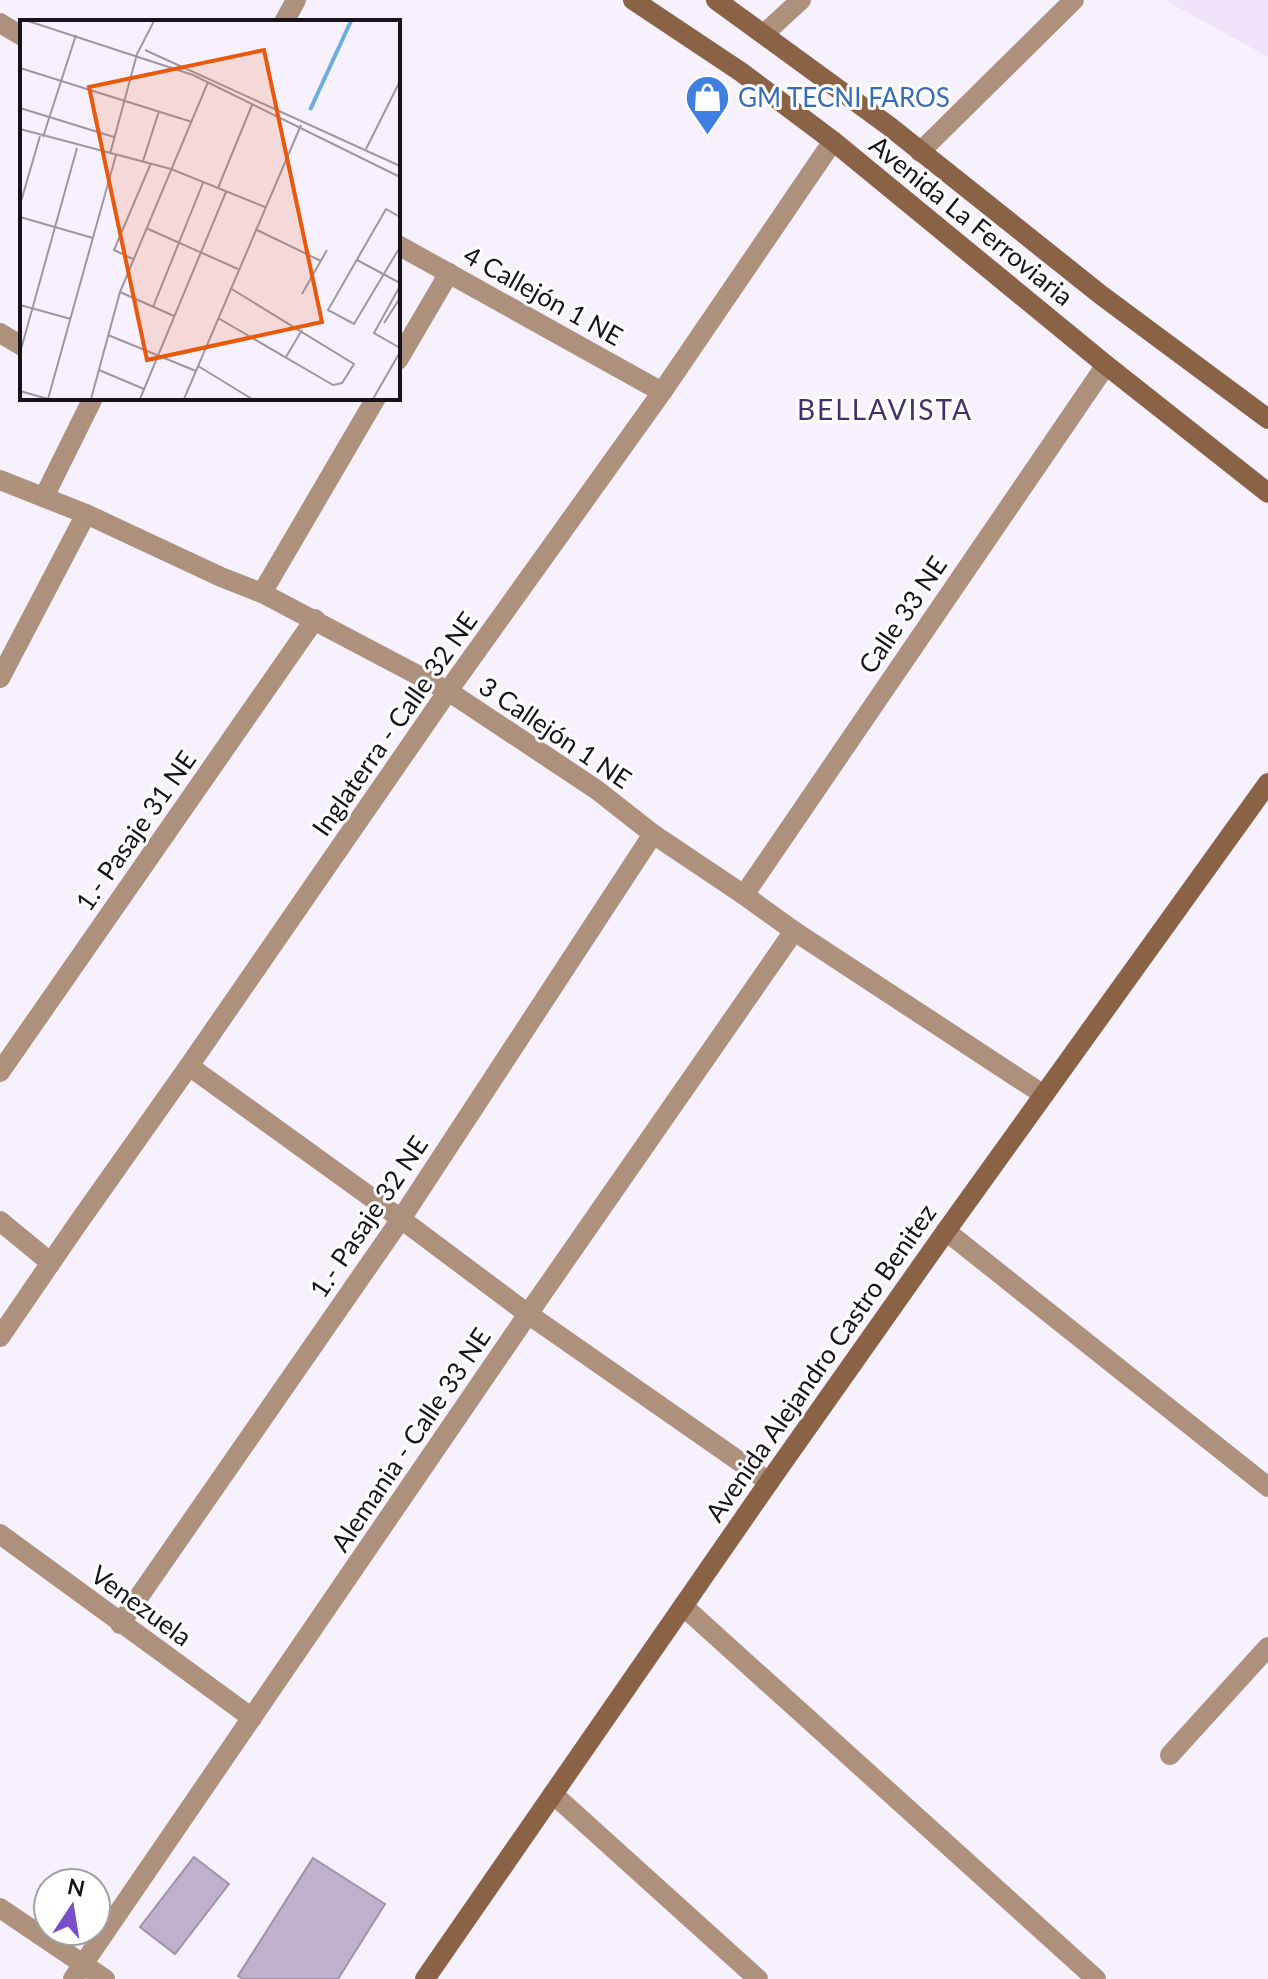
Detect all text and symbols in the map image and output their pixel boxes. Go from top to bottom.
inset map [20,20,400,400]
shop icon: GM TECNI FAROS [683,74,731,137]
place label: GM TECNI FAROS [738,81,950,113]
street label: Avenida La Ferroviaria [863,128,1080,312]
street label: 4 Callejón 1 NE [458,238,629,352]
district label: BELLAVISTA [797,392,973,426]
street label: Calle 33 NE [851,550,953,679]
street label: Inglaterra - Calle 32 NE [305,605,484,842]
street label: 3 Callejón 1 NE [473,669,638,795]
street label: 1.- Pasaje 31 NE [68,744,202,917]
street label: 1.- Pasaje 32 NE [302,1130,434,1303]
street label: Avenida Alejandro Castro Benitez [698,1197,942,1527]
street label: Alemania - Calle 33 NE [323,1321,497,1557]
street label: Venezuela [85,1558,198,1652]
north arrow [32,1867,112,1947]
text: N [65,1872,87,1902]

